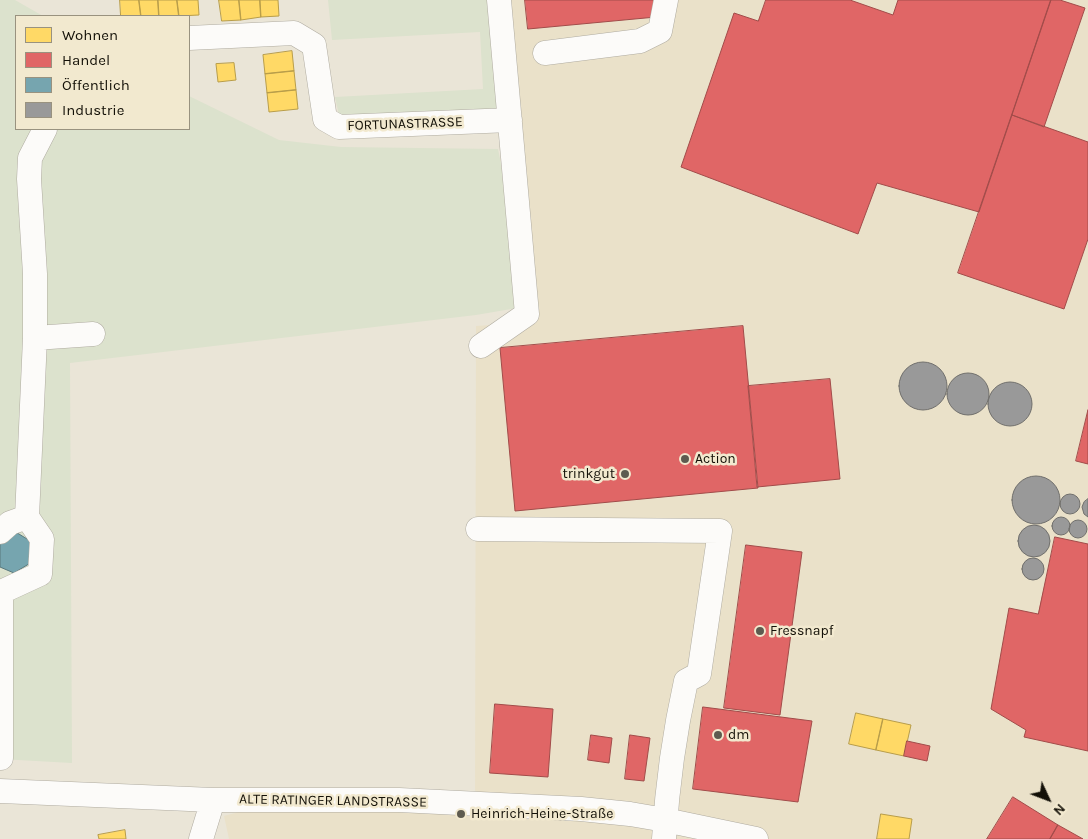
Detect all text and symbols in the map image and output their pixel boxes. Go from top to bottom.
legend [15,15,190,130]
text: Wohnen [62,26,118,44]
text: Handel [62,51,110,69]
text: Öffentlich [62,76,130,94]
text: Industrie [62,101,124,119]
street label: FORTUNASTRASSE [347,114,463,134]
place label: Action [695,451,736,467]
marker: Action [679,453,691,465]
place label: trinkgut [563,466,615,482]
marker: trinkgut [619,468,631,480]
place label: Fressnapf [770,623,833,639]
marker: Fressnapf [754,625,766,637]
place label: dm [728,727,749,743]
marker: dm [712,729,724,741]
north arrow [1023,774,1073,824]
street label: ALTE RATINGER LANDSTRASSE [239,791,427,811]
text: N [1050,800,1069,819]
place label: Heinrich-Heine-Straße [471,806,613,822]
marker: Heinrich-Heine-Straße [455,808,467,820]

